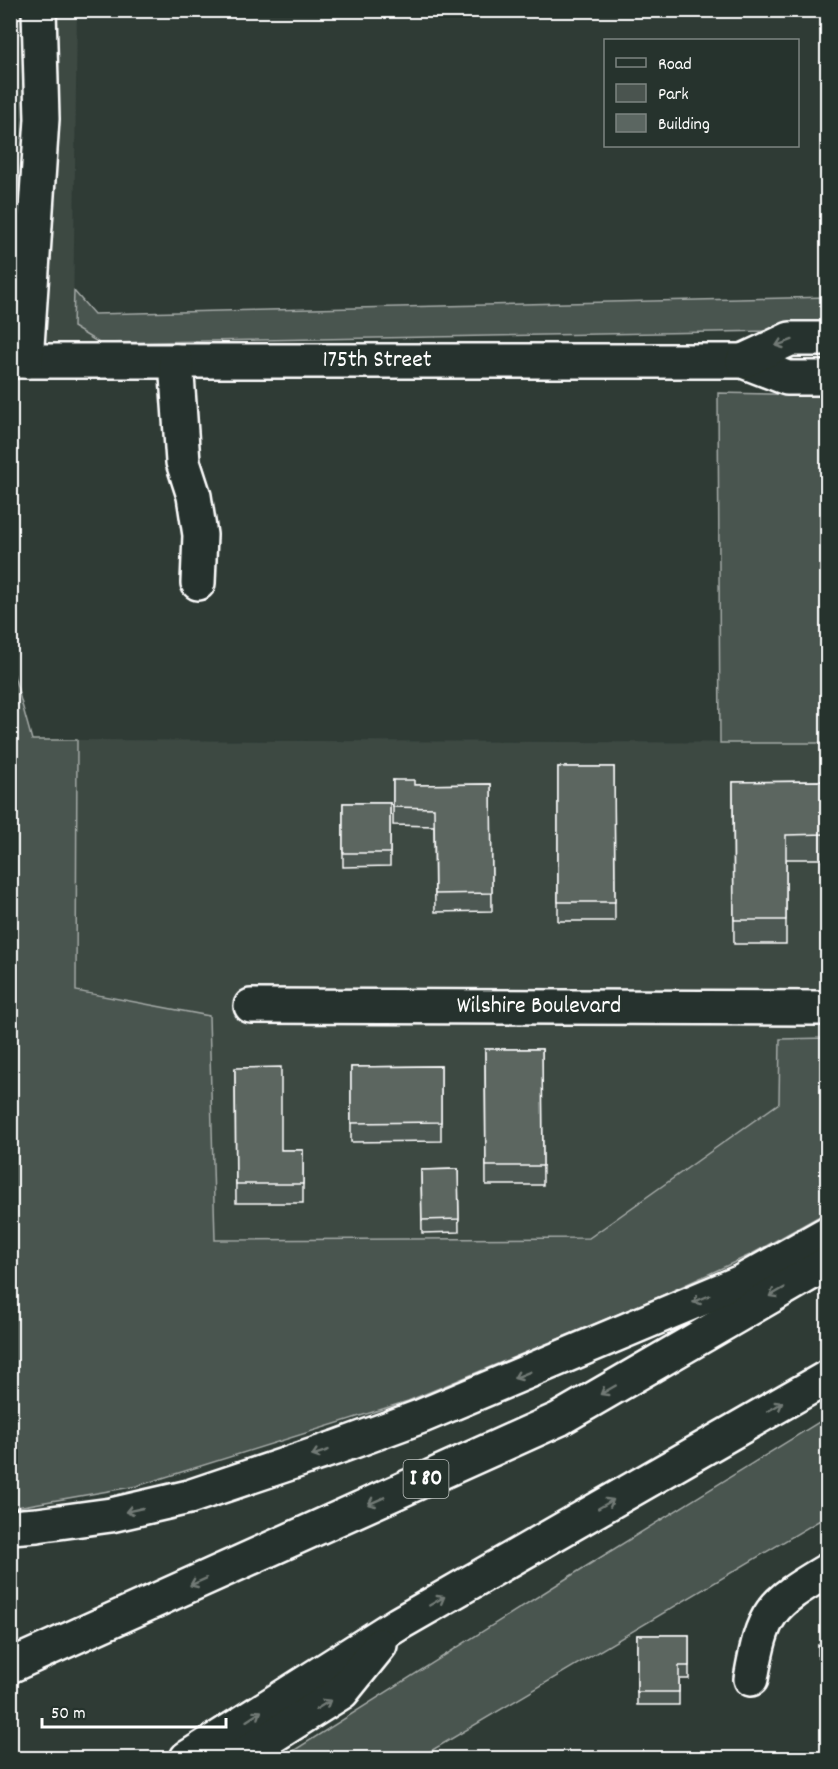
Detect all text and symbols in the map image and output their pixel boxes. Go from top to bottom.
legend [604,39,799,147]
text: Road [658,53,692,78]
text: Park [658,83,689,108]
text: Building [658,113,710,138]
one-way arrow [775,338,794,349]
street label: 175th Street [322,344,432,378]
street label: Wilshire Boulevard [457,990,621,1024]
one-way arrow [769,1286,786,1298]
one-way arrow [693,1294,711,1305]
one-way arrow [513,1370,531,1381]
one-way arrow [600,1384,617,1396]
one-way arrow [766,1401,783,1413]
one-way arrow [311,1448,330,1459]
road number: I 80 [404,1460,448,1498]
one-way arrow [367,1496,385,1508]
one-way arrow [597,1498,614,1510]
one-way arrow [125,1504,144,1516]
one-way arrow [190,1576,208,1588]
one-way arrow [428,1595,445,1607]
scale bar [42,1691,226,1729]
one-way arrow [314,1698,331,1710]
text: 50 m [51,1702,86,1727]
one-way arrow [245,1709,262,1722]

